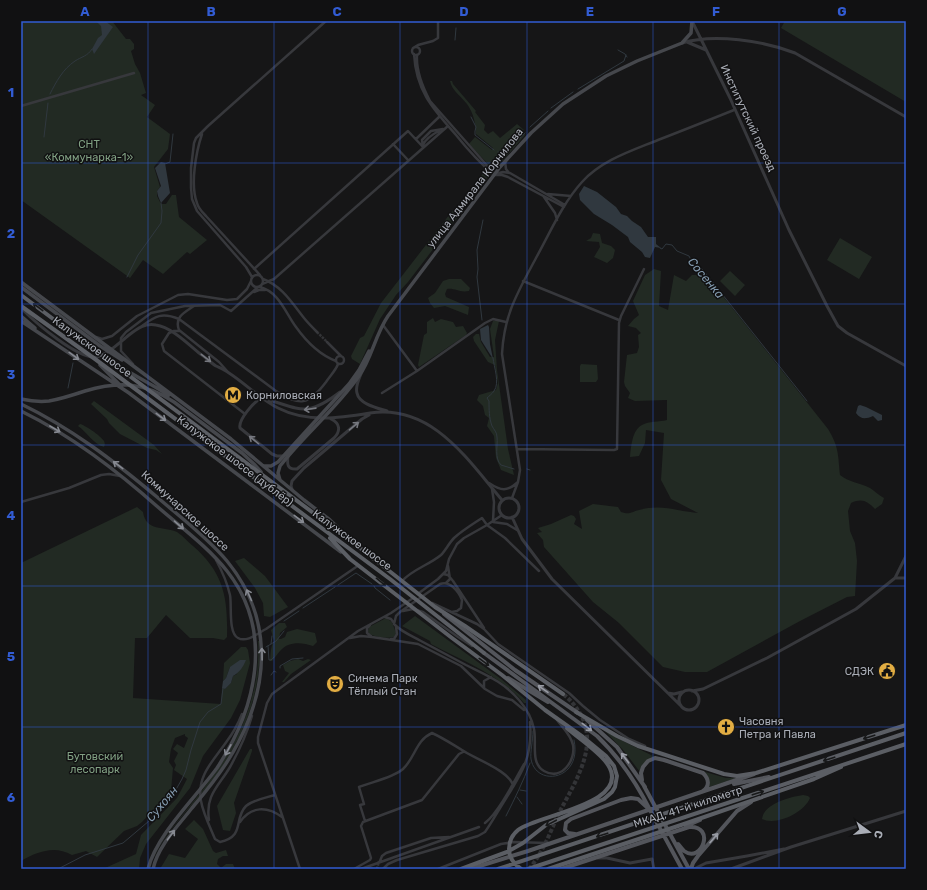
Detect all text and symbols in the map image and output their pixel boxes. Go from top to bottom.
text: A [80,4,90,19]
text: B [206,4,216,19]
text: C [332,4,342,19]
text: D [459,4,469,19]
text: E [586,4,594,19]
text: F [712,4,720,19]
text: G [837,4,847,19]
street label: Институтский проезд [718,63,779,174]
text: 1 [8,85,14,100]
street label: улица Адмирала Корнилова [424,126,526,250]
park label: СНТ «Коммунарка-1» [45,138,133,164]
text: 2 [7,226,15,241]
water label: Сосенка [685,255,727,301]
one-way arrow [32,303,43,311]
street label: Калужское шоссе [50,314,134,380]
one-way arrow [68,352,79,360]
one-way arrow [201,354,212,362]
text: 3 [7,367,16,382]
metro station icon: Корниловская [223,385,243,405]
place label: Корниловская [246,389,322,402]
one-way arrow [304,405,317,413]
one-way arrow [155,413,166,421]
street label: Калужское шоссе (дублёр) [174,413,296,509]
one-way arrow [349,421,359,430]
one-way arrow [49,426,61,434]
one-way arrow [249,436,260,444]
one-way arrow [112,461,123,469]
street label: Коммунарское шоссе [138,468,232,554]
street label: Калужское шоссе [310,507,394,573]
text: 4 [7,508,16,523]
one-way arrow [293,515,304,524]
one-way arrow [173,520,184,529]
one-way arrow [376,578,387,587]
one-way arrow [244,590,252,602]
one-way arrow [258,648,265,661]
text: 5 [7,649,15,664]
one-way arrow [479,657,490,666]
public building icon: СДЭК [877,661,897,681]
place label: СДЭК [845,665,874,678]
place label: Синема Парк Тёплый Стан [348,672,418,698]
theatre icon: Синема Парк Тёплый Стан [325,674,345,694]
one-way arrow [538,685,549,693]
place label: Часовня Петра и Павла [739,715,816,741]
church icon: Часовня Петра и Павла [716,717,736,737]
one-way arrow [581,723,592,732]
one-way arrow [863,734,876,741]
one-way arrow [224,744,232,756]
park label: Бутовский лесопарк [67,750,123,776]
one-way arrow [621,752,629,763]
one-way arrow [823,756,836,763]
water label: Сухоян [143,783,181,825]
street label: МКАД, 41-й километр [632,783,744,831]
one-way arrow [751,789,764,796]
text: 6 [7,790,16,805]
north arrow [849,812,889,852]
one-way arrow [545,820,557,827]
text: С [871,829,885,840]
one-way arrow [167,830,175,841]
one-way arrow [596,831,608,839]
one-way arrow [709,833,718,843]

